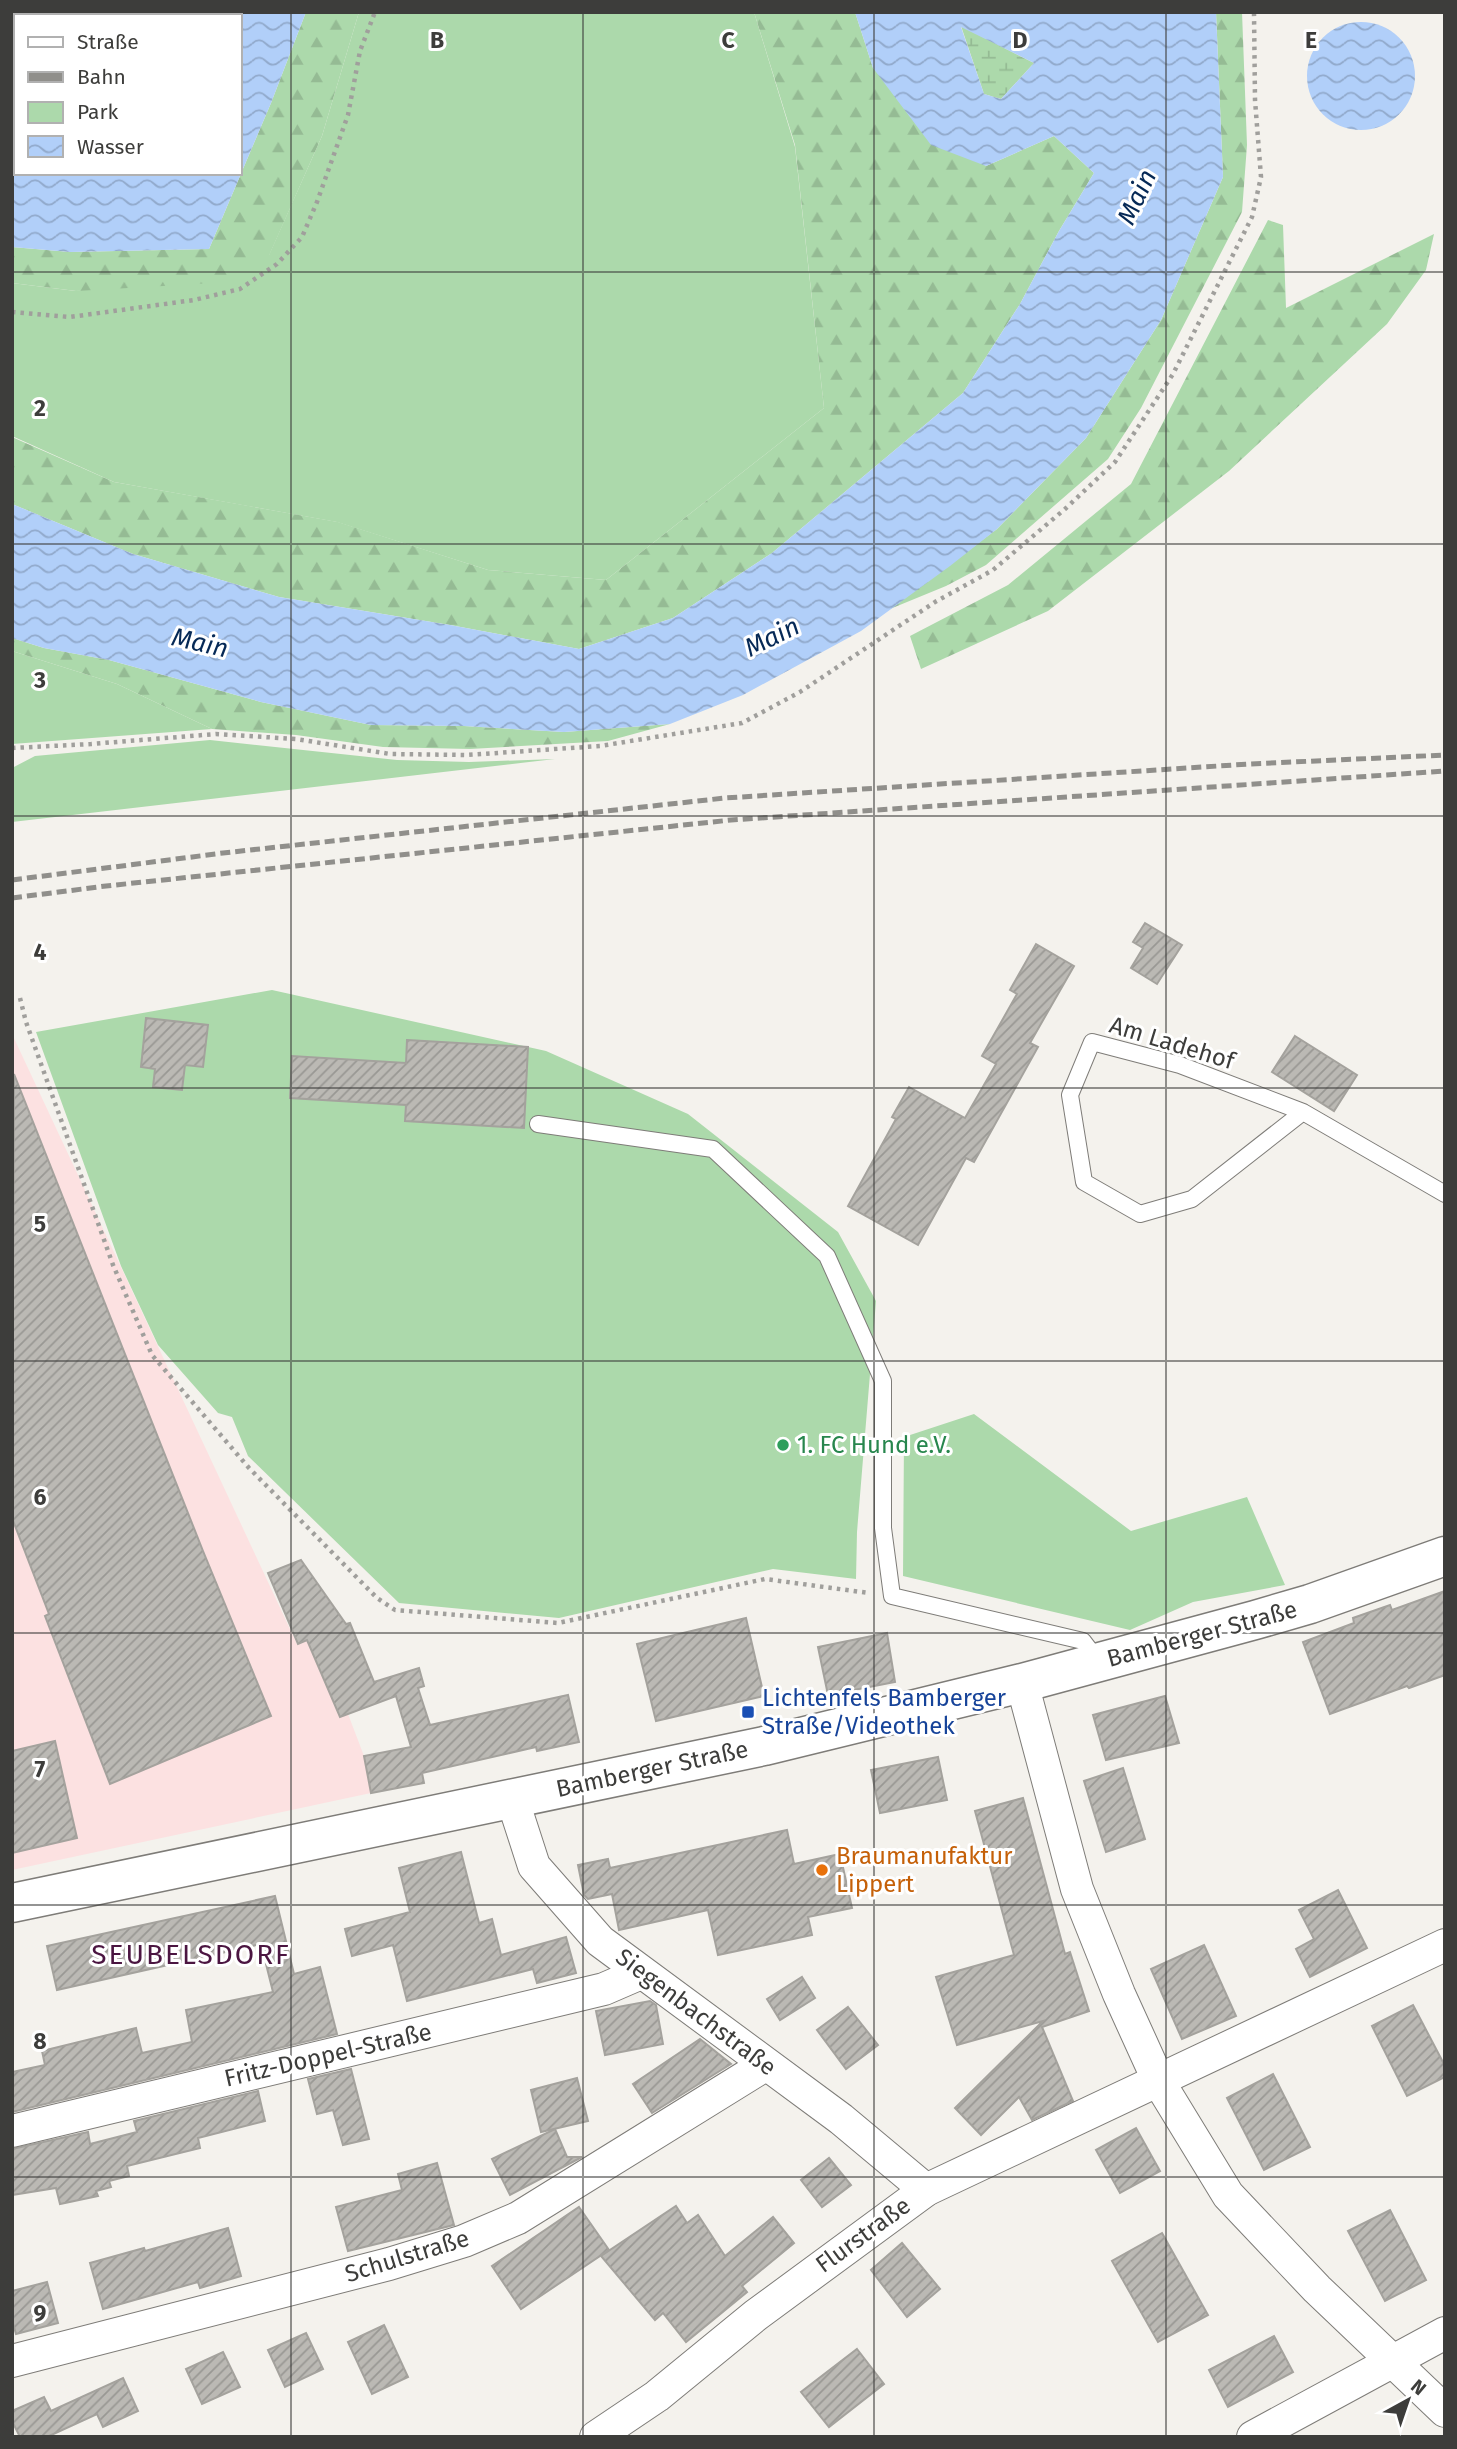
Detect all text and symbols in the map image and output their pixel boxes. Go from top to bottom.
legend [14,14,242,175]
text: B [430,26,444,54]
text: C [721,26,735,54]
text: D [1013,26,1028,54]
text: E [1305,26,1317,54]
text: Straße [77,29,139,55]
text: Bahn [77,64,126,90]
text: Park [77,99,119,125]
text: Wasser [77,134,144,160]
water label: Main [1111,165,1163,229]
text: 2 [34,394,46,422]
water label: Main [739,611,805,663]
water label: Main [169,621,231,665]
text: 3 [33,666,46,694]
text: 4 [34,938,47,966]
street label: Am Ladehof [1106,1011,1240,1076]
text: 5 [34,1210,46,1238]
place label: 1. FC Hund e.V. [797,1431,951,1459]
marker: 1. FC Hund e.V. [775,1437,791,1453]
text: 6 [34,1483,47,1511]
street label: Bamberger Straße [1104,1595,1300,1673]
place label: Lichtenfels Bamberger Straße/Videothek [762,1684,1007,1740]
marker: Lichtenfels Bamberger Straße/Videothek [740,1704,756,1720]
street label: Bamberger Straße [553,1735,751,1803]
text: 7 [35,1755,46,1783]
place label: Braumanufaktur Lippert [836,1842,1013,1898]
marker: Braumanufaktur Lippert [814,1862,830,1878]
district label: SEUBELSDORF [91,1938,291,1971]
street label: Siegenbachstraße [610,1943,782,2081]
street label: Fritz-Doppel-Straße [222,2018,434,2092]
text: 8 [33,2027,47,2055]
street label: Flurstraße [810,2191,916,2279]
street label: Schulstraße [342,2224,472,2288]
text: 9 [34,2299,47,2327]
north arrow [1373,2365,1443,2435]
text: N [1406,2374,1431,2400]

